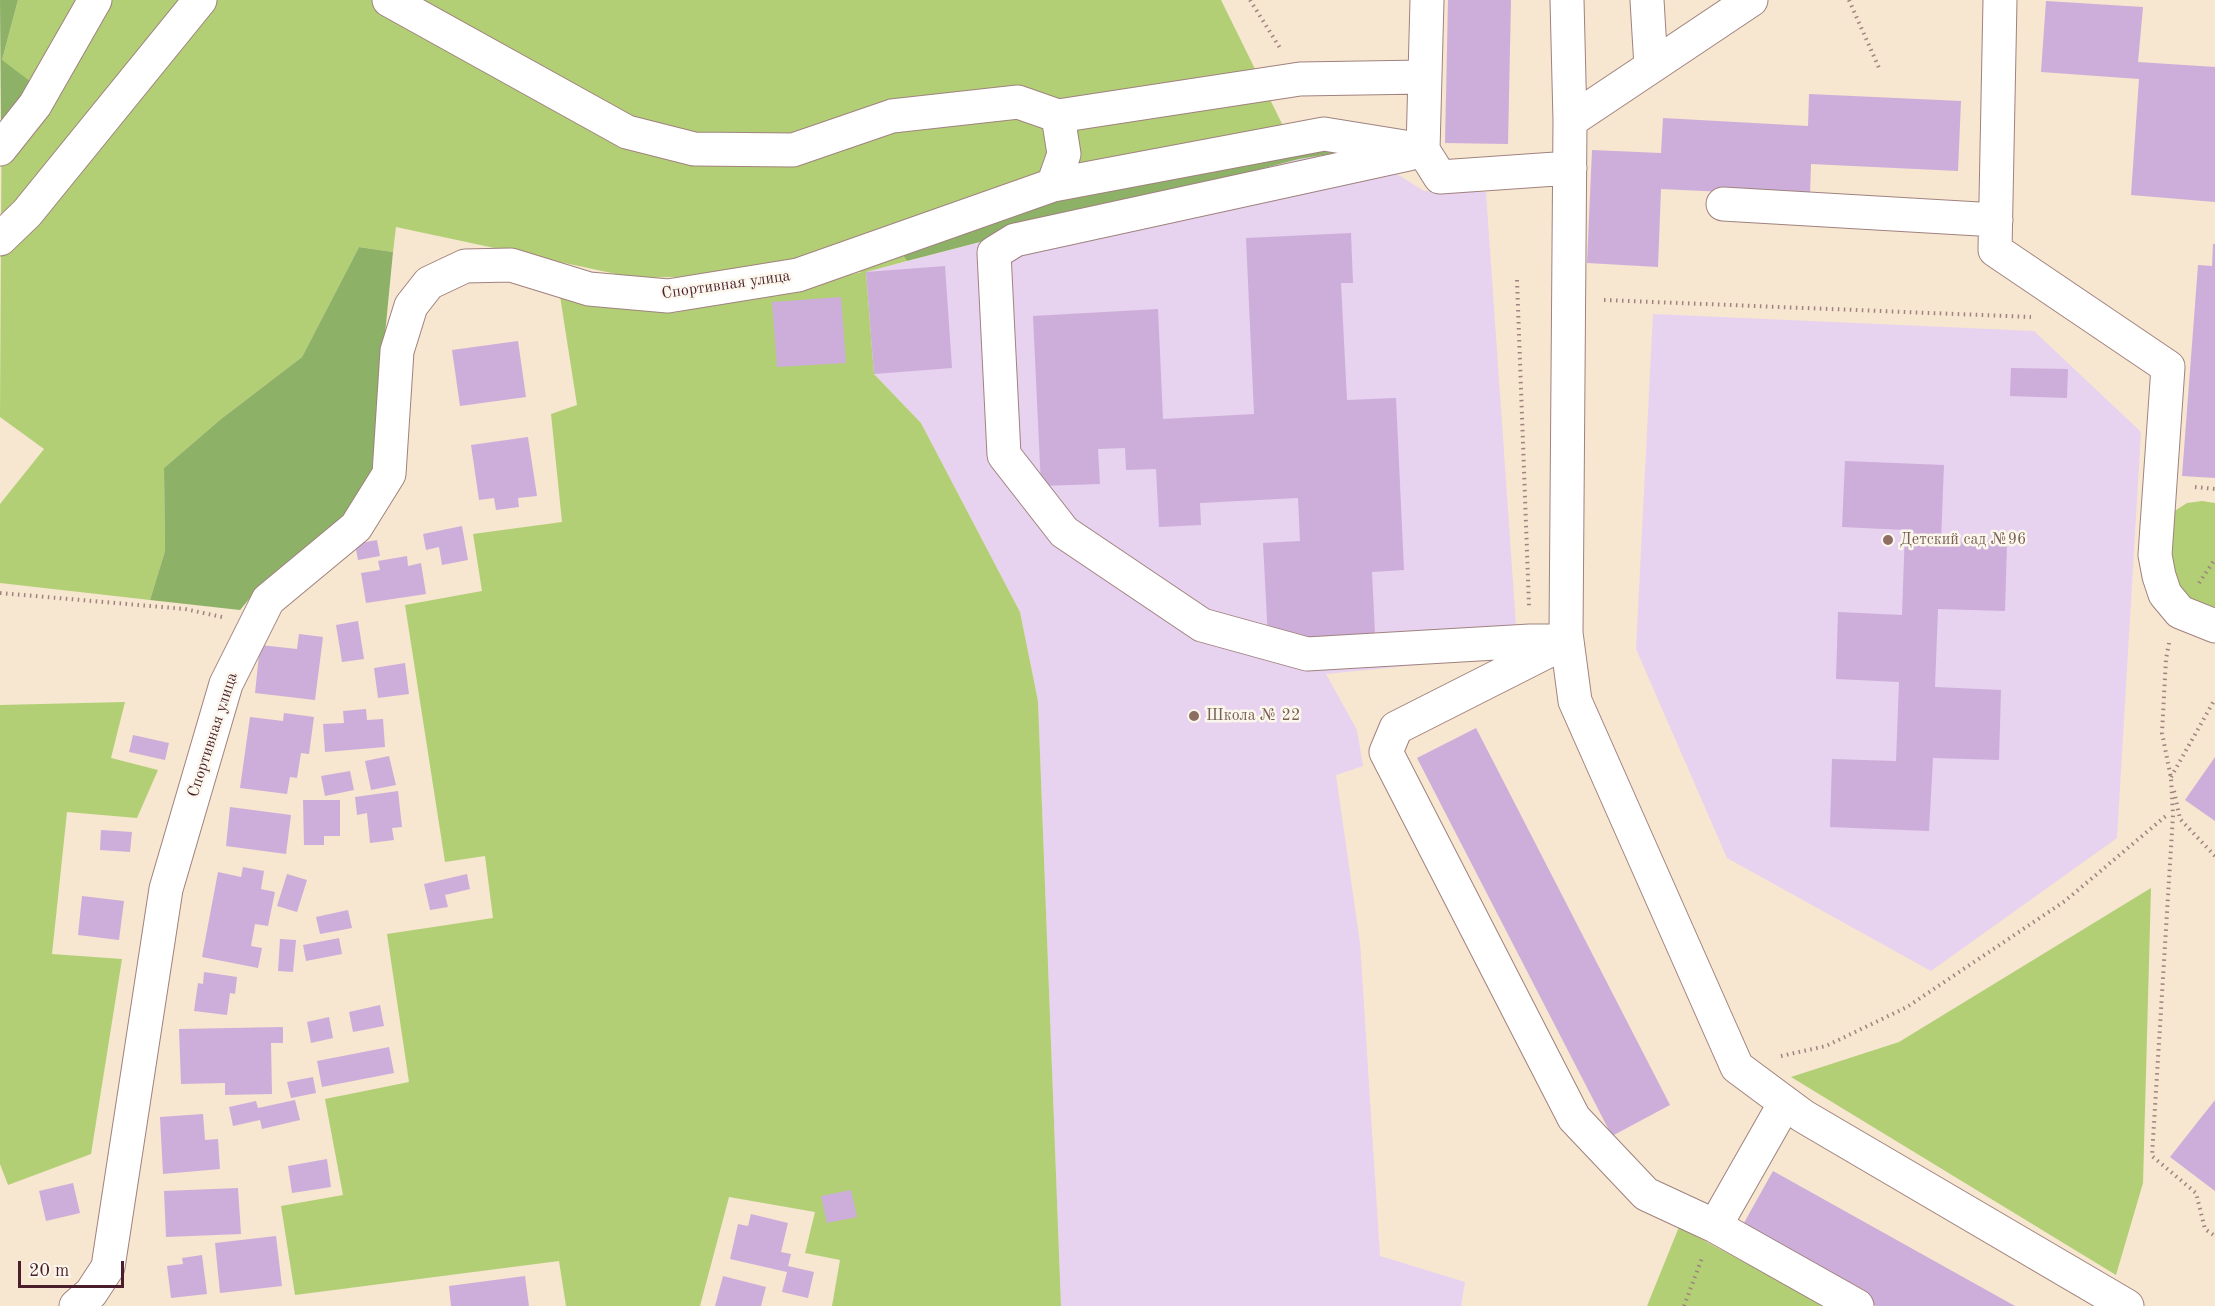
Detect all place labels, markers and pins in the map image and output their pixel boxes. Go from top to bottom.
place label: Детский сад №96 [1900,530,2026,550]
marker: Детский сад №96 [1881,533,1895,547]
place label: Школа № 22 [1206,706,1300,726]
marker: Школа № 22 [1187,709,1201,723]

